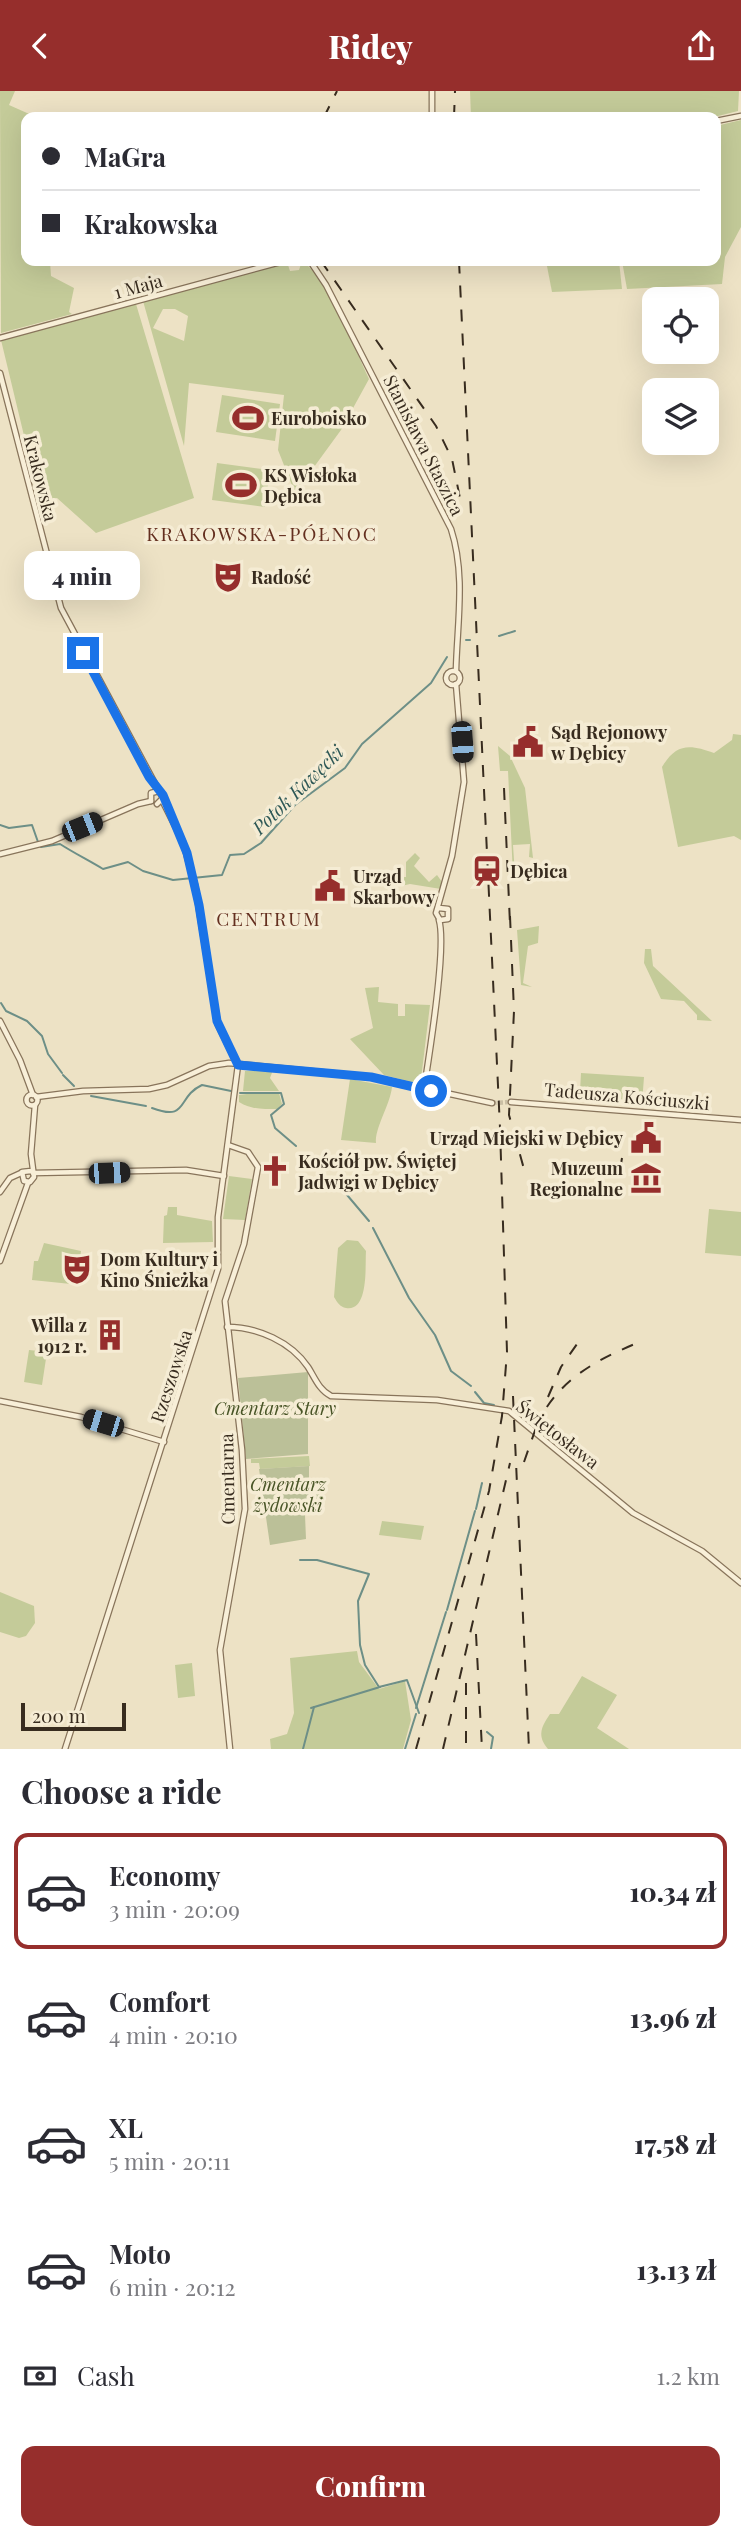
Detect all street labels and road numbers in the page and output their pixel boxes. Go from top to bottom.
street label: 1 Maja [111,268,165,304]
street label: Stanisława Staszica [378,371,470,519]
street label: Krakowska [19,432,63,524]
street label: Tadeusza Kościuszki [543,1077,711,1115]
street label: Rzeszowska [145,1327,197,1425]
street label: Świętosława [512,1394,604,1474]
street label: Cmentarna [214,1433,240,1525]

